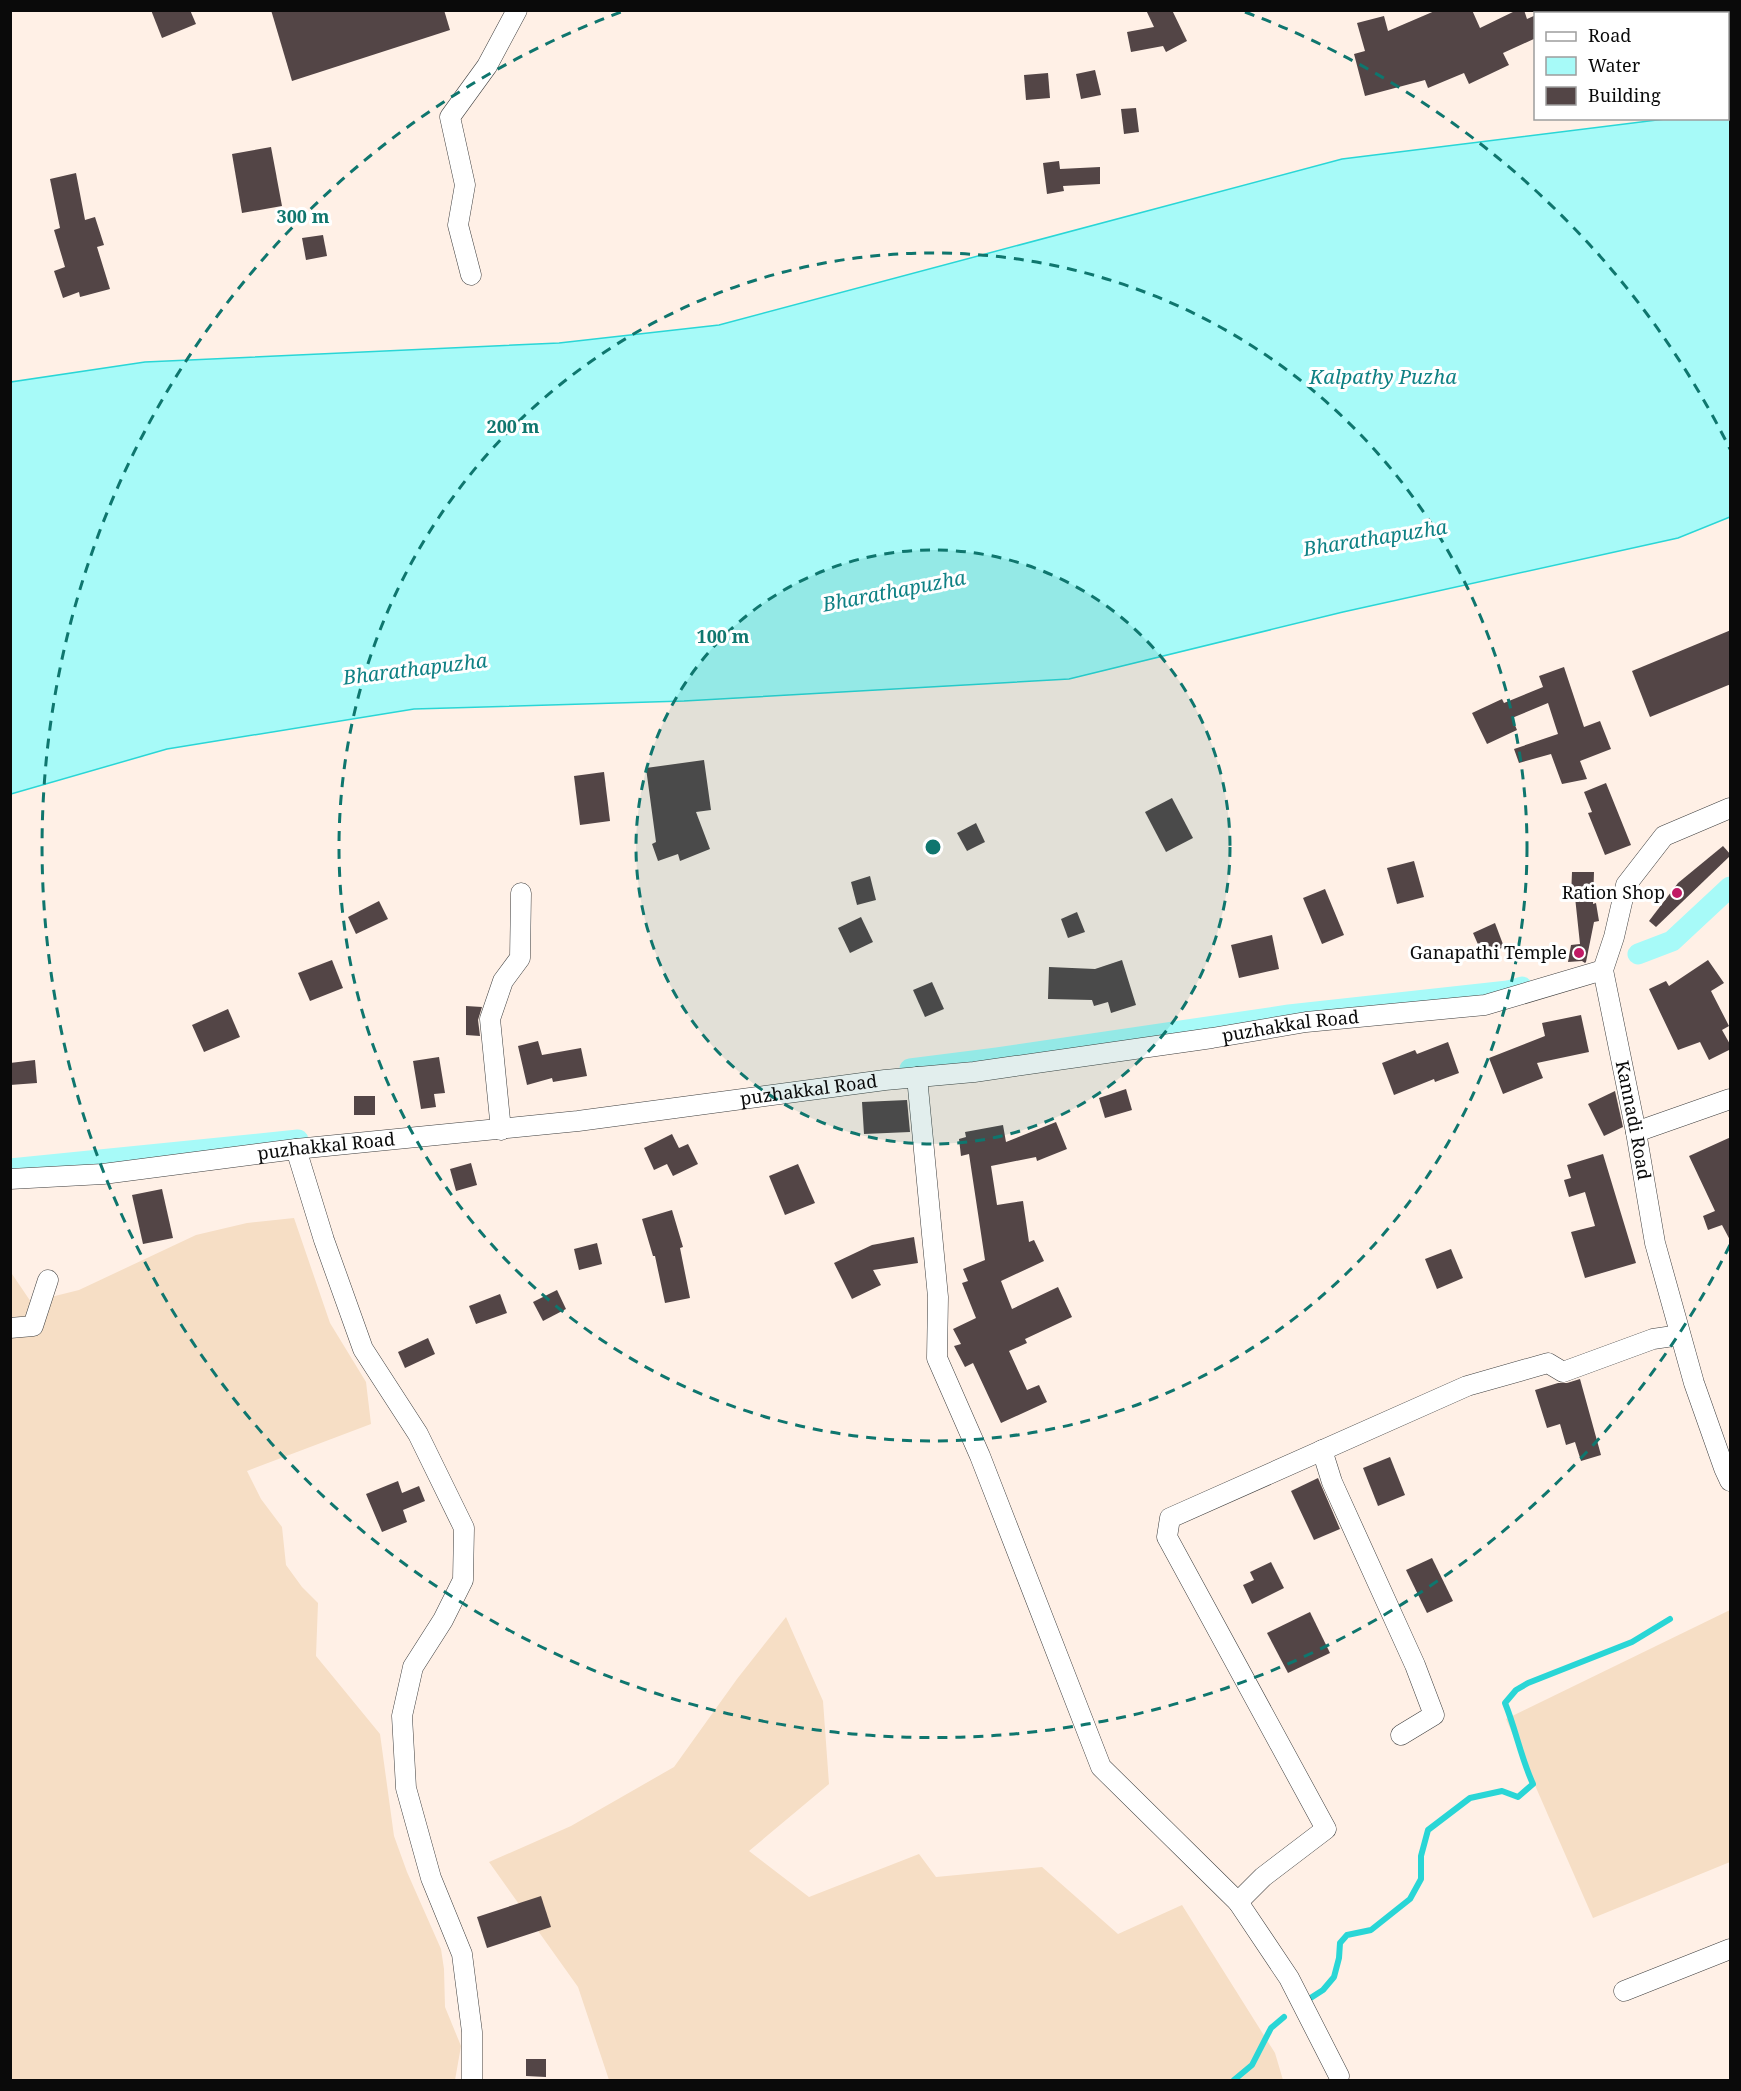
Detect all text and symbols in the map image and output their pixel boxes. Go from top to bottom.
legend [1534,12,1729,120]
text: Road [1588,23,1631,47]
text: Water [1588,53,1641,77]
text: Building [1588,83,1661,107]
text: 300 m [277,204,330,228]
water label: Kalpathy Puzha [1308,363,1457,390]
text: 200 m [487,414,540,438]
water label: Bharathapuzha [1300,513,1449,562]
water label: Bharathapuzha [819,563,968,618]
text: 100 m [697,624,750,648]
water label: Bharathapuzha [340,646,489,691]
centre of rings [923,837,943,857]
place label: Ration Shop [1562,880,1665,904]
marker: Ration Shop [1670,886,1684,900]
place label: Ganapathi Temple [1410,940,1567,964]
marker: Ganapathi Temple [1572,946,1586,960]
street label: puzhakkal Road [1220,1004,1360,1047]
street label: Kannadi Road [1611,1058,1657,1182]
street label: puzhakkal Road [739,1068,879,1110]
street label: puzhakkal Road [256,1126,396,1165]

